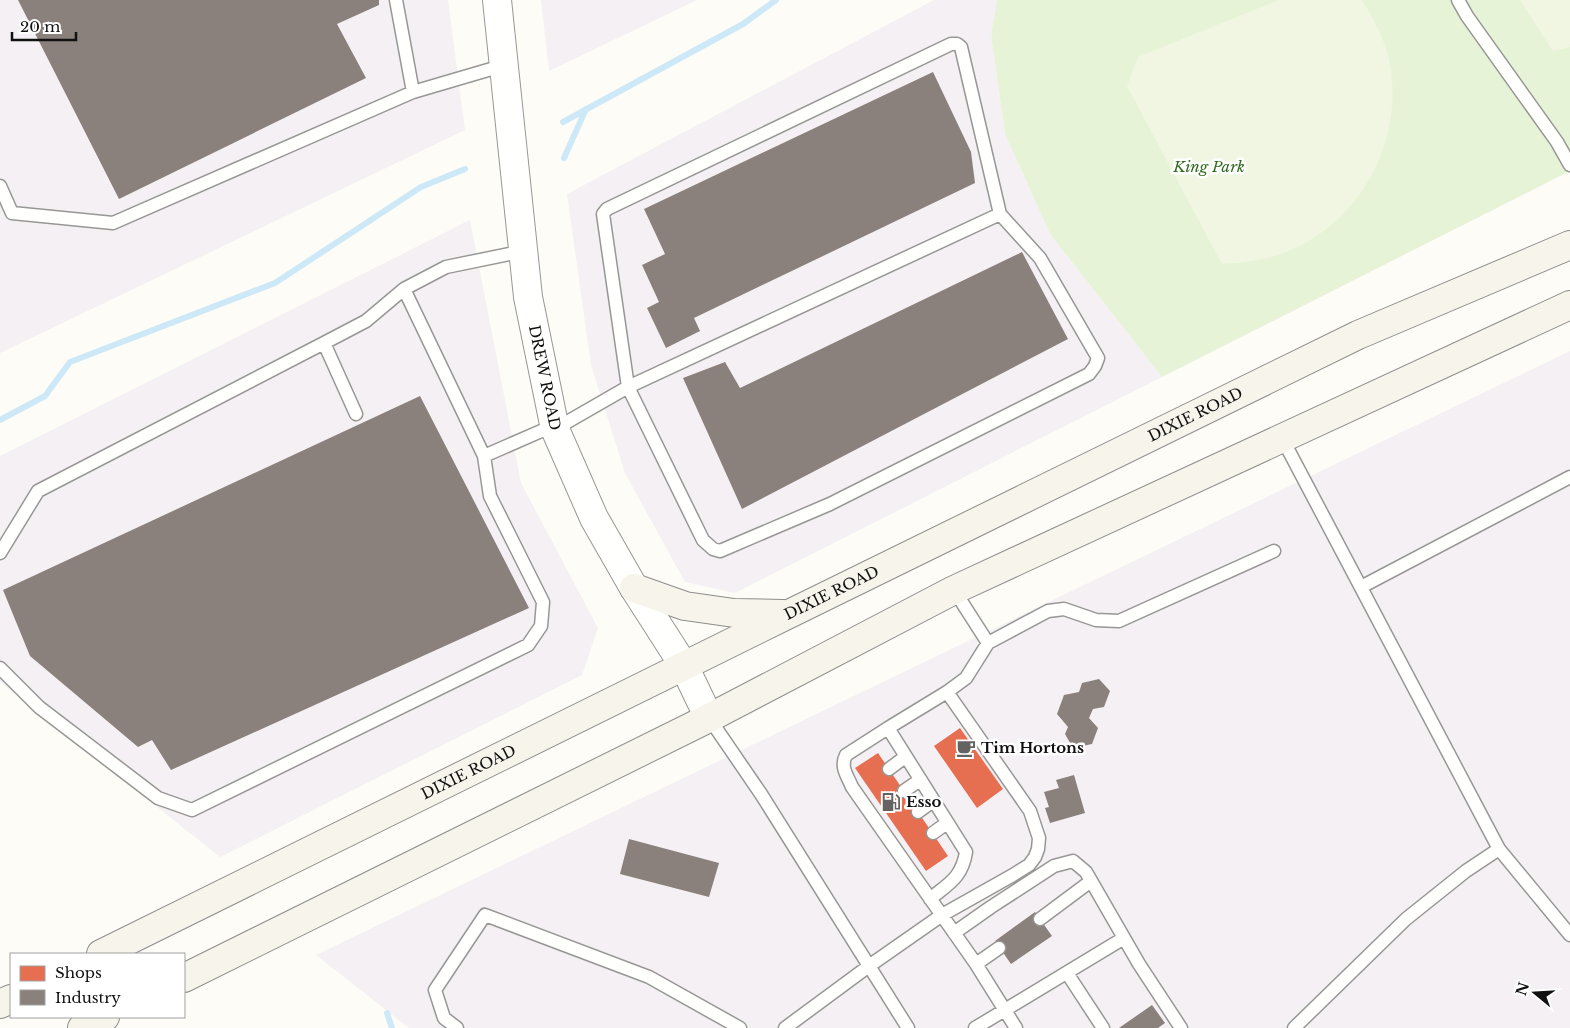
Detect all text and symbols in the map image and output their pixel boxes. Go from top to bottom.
scale bar [12,10,76,42]
text: 20 m [20,17,60,36]
park label: King Park [1172,157,1245,176]
street label: DREW ROAD [525,323,565,432]
street label: DIXIE ROAD [1145,383,1246,446]
street label: DIXIE ROAD [781,561,882,624]
cafe icon: Tim Hortons [955,737,977,759]
place label: Tim Hortons [981,738,1084,757]
street label: DIXIE ROAD [418,741,519,803]
fuel station icon: Esso [880,791,902,813]
place label: Esso [906,792,941,811]
legend [10,953,185,1018]
text: Shops [55,963,102,982]
north arrow [1510,968,1560,1018]
text: N [1512,980,1533,998]
text: Industry [55,988,121,1007]

